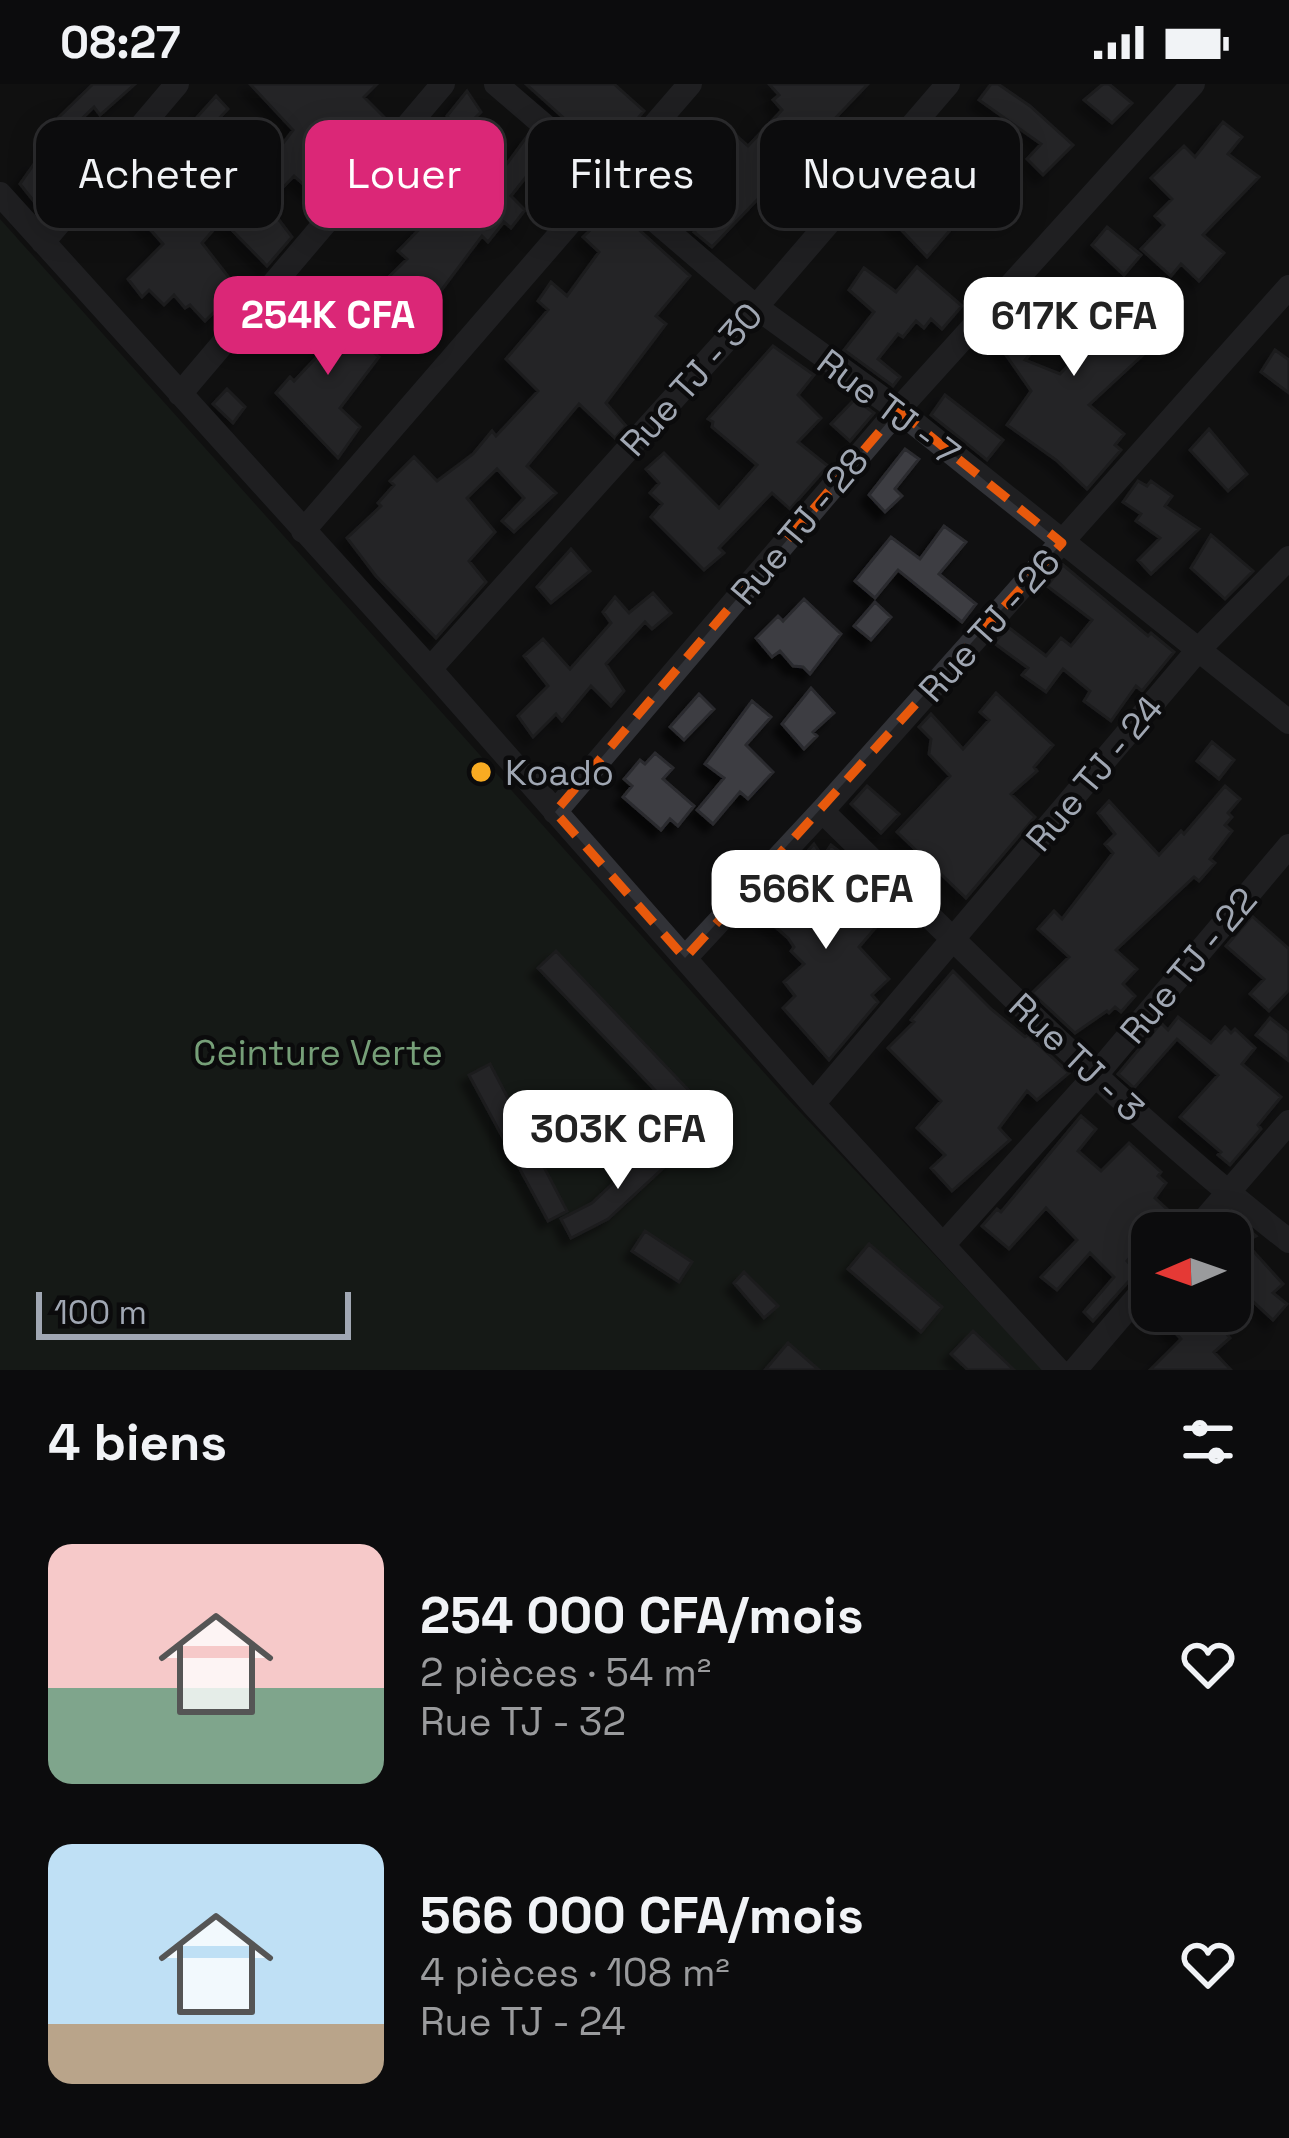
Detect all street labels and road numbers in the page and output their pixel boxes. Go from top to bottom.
street label: Rue TJ - 30 [611,293,773,466]
street label: Rue TJ - 7 [808,339,969,476]
street label: Rue TJ - 28 [721,439,879,614]
street label: Rue TJ - 26 [909,540,1071,712]
street label: Rue TJ - 24 [1016,686,1173,861]
street label: Rue TJ - 22 [1110,878,1267,1053]
street label: Rue TJ - 3 [999,983,1154,1132]

